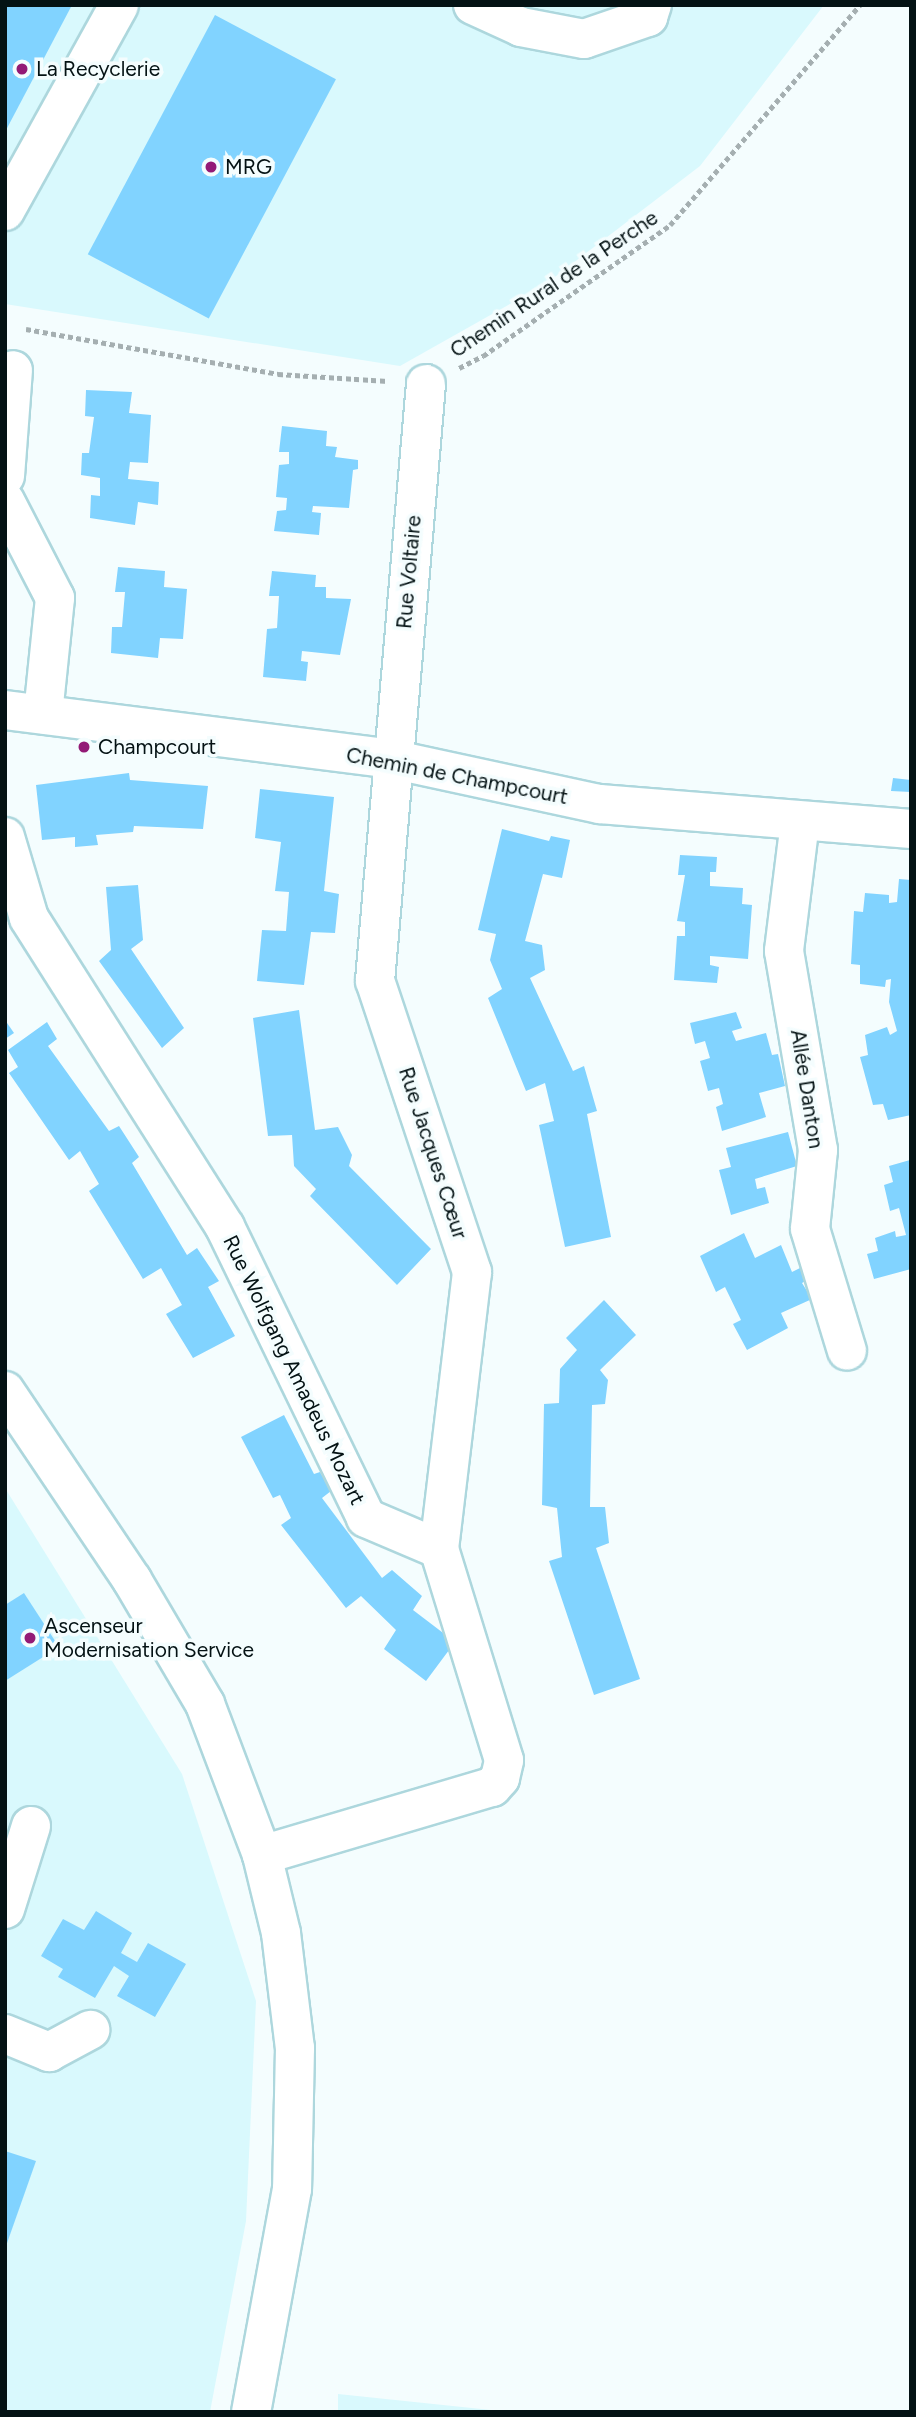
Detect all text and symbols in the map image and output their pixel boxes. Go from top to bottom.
place label: La Recyclerie [36,56,160,82]
marker: La Recyclerie [14,61,30,77]
place label: MRG [225,154,272,180]
marker: MRG [203,159,219,175]
street label: Chemin Rural de la Perche [445,205,663,363]
street label: Rue Voltaire [391,514,427,630]
place label: Champcourt [98,734,216,760]
marker: Champcourt [76,739,92,755]
street label: Chemin de Champcourt [344,742,570,810]
street label: Allée Danton [785,1028,829,1150]
street label: Rue Jacques Cœur [393,1064,473,1242]
street label: Rue Wolfgang Amadeus Mozart [218,1231,370,1509]
place label: Ascenseur Modernisation Service [44,1613,254,1663]
marker: Ascenseur Modernisation Service [22,1630,38,1646]

